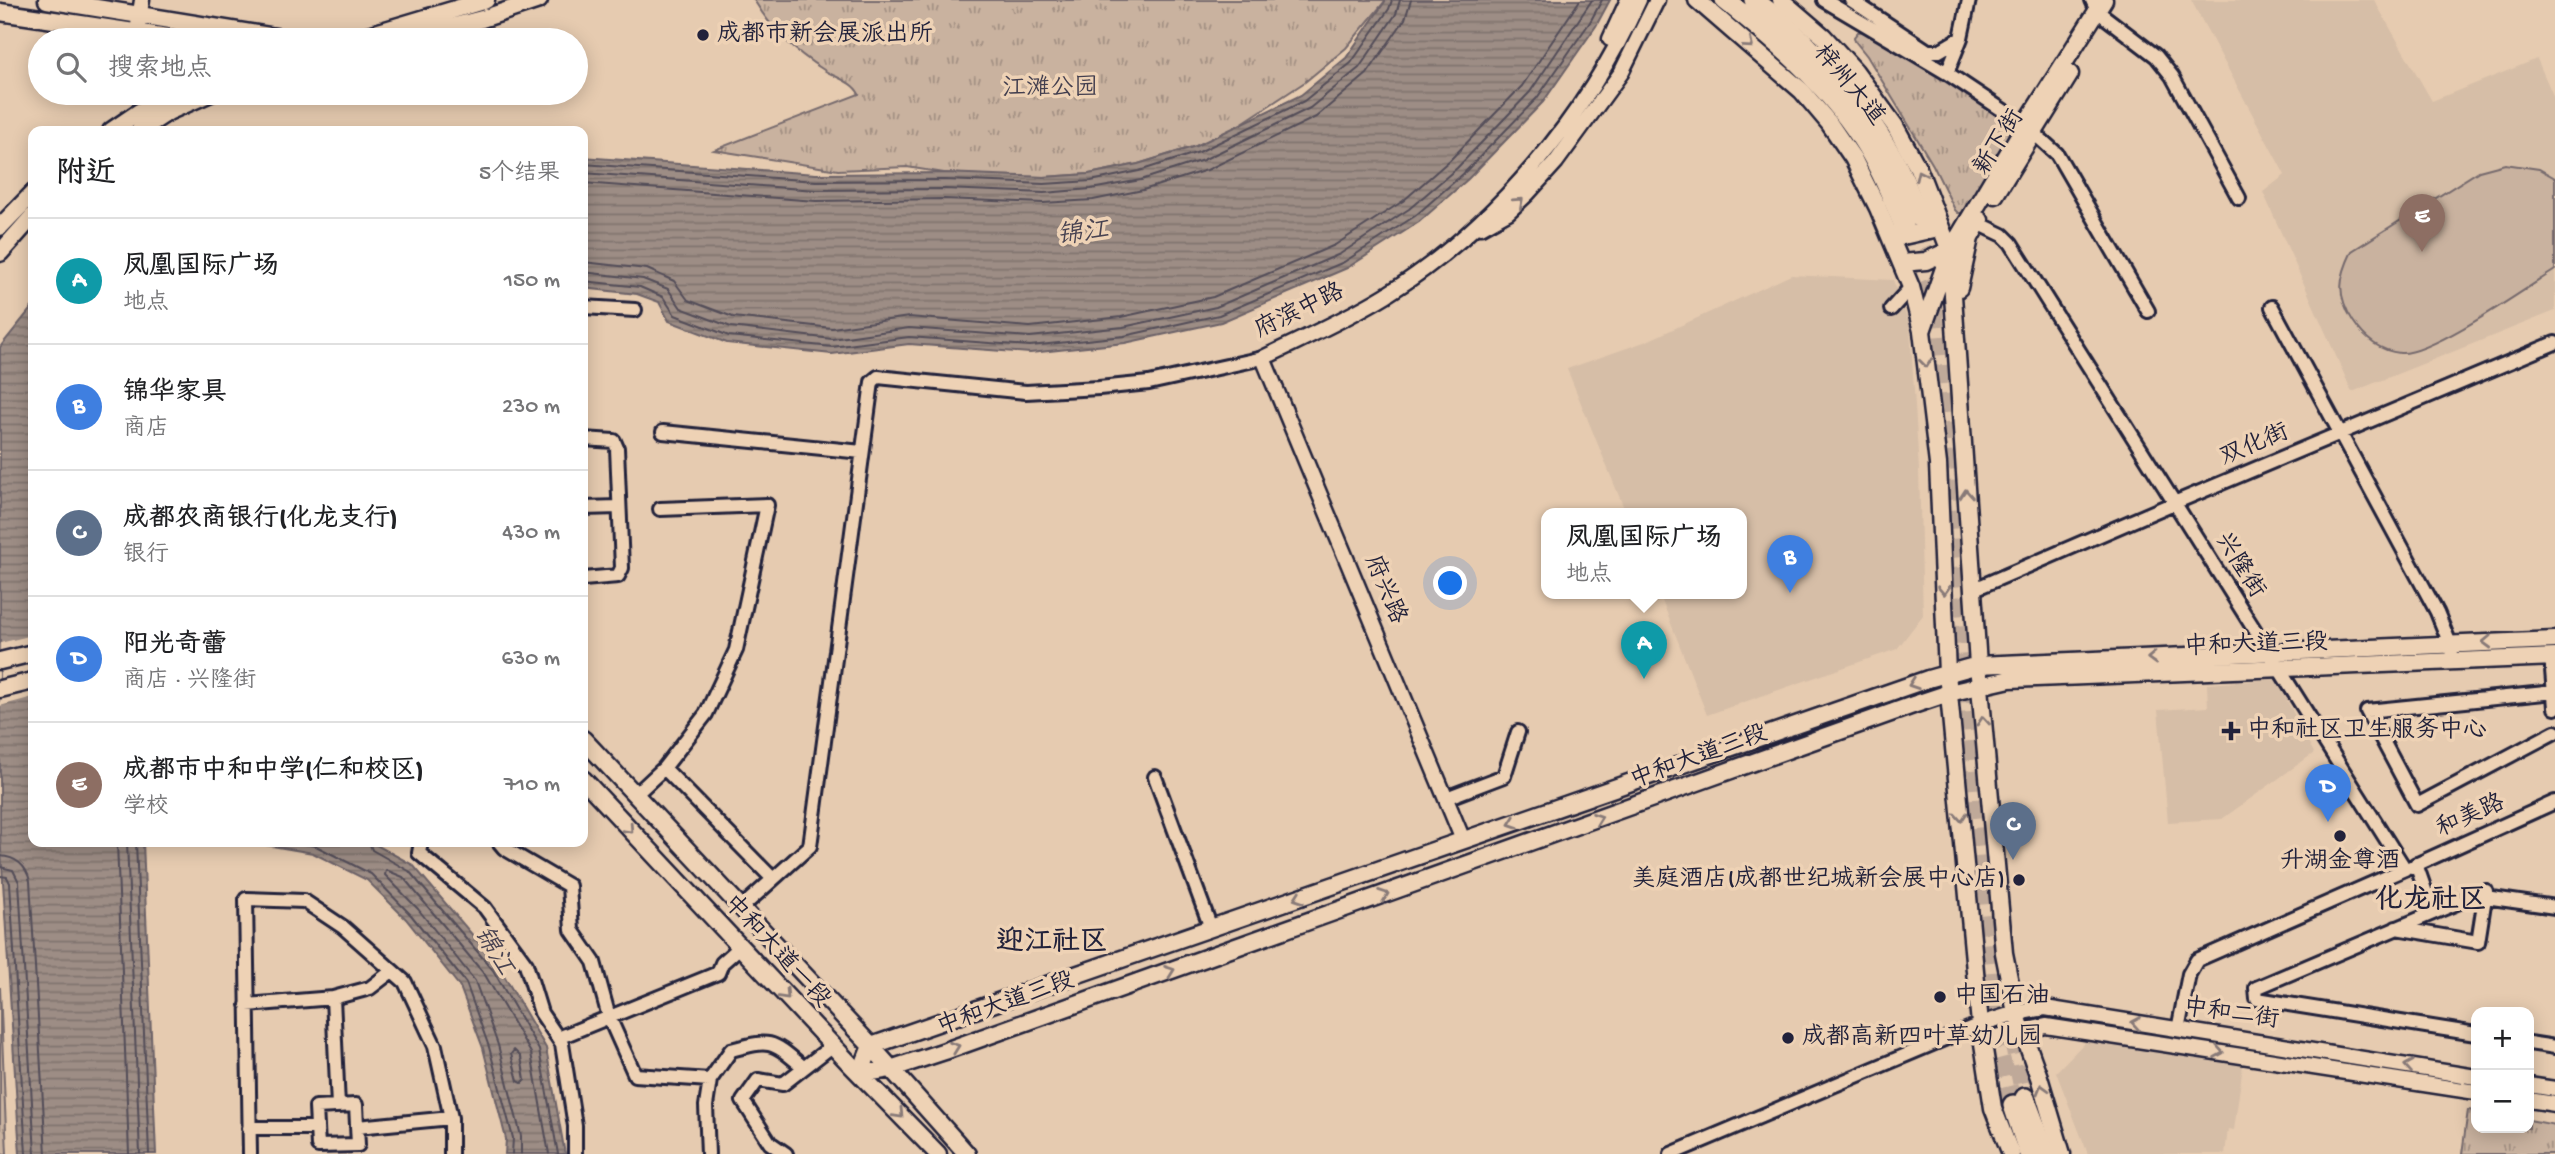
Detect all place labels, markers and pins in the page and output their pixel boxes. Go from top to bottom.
place label: 成都市新会展派出所 [717,20,933,50]
marker: 成都市新会展派出所 [695,27,711,43]
pin: E [2399,194,2445,252]
pin: B [1767,535,1813,593]
pin: A [1621,621,1667,679]
place label: 中和社区卫生服务中心 [2247,716,2487,746]
marker: 中和社区卫生服务中心 [2221,721,2241,741]
pin: D [2305,764,2351,822]
pin: C [1990,802,2036,860]
marker: 升湖金尊酒 [2332,828,2348,844]
place label: 升湖金尊酒 [2280,847,2400,877]
place label: 美庭酒店(成都世纪城新会展中心店) [1631,865,2005,895]
marker: 美庭酒店(成都世纪城新会展中心店) [2011,872,2027,888]
place label: 中国石油 [1954,982,2050,1012]
marker: 中国石油 [1932,989,1948,1005]
place label: 成都高新四叶草幼儿园 [1802,1023,2042,1053]
marker: 成都高新四叶草幼儿园 [1780,1030,1796,1046]

